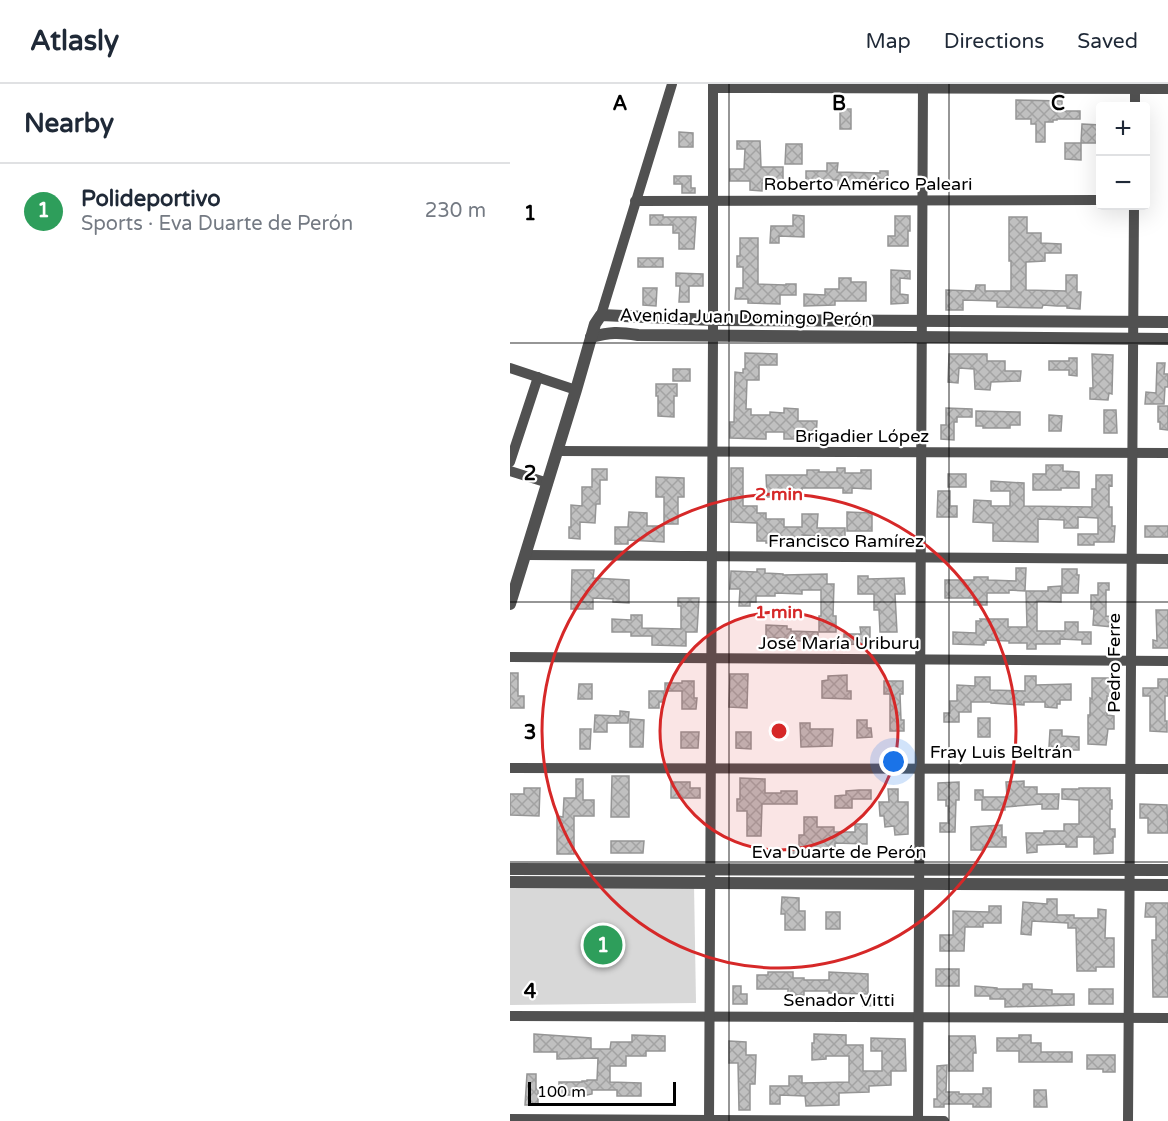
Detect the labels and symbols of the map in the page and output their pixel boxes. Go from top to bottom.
text: A [613,92,628,116]
text: B [832,92,846,116]
text: C [1051,92,1065,116]
street label: Roberto Américo Paleari [763,173,973,195]
text: 1 [524,202,536,226]
street label: Avenida Juan Domingo Perón [619,304,873,330]
street label: Brigadier López [795,425,929,447]
text: 2 [524,462,536,486]
text: 2 min [755,483,803,505]
street label: Francisco Ramírez [768,530,924,552]
text: 1 min [755,601,803,623]
street label: Pedro Ferre [1103,613,1125,713]
street label: José María Uriburu [758,632,920,654]
text: 3 [524,721,536,745]
centre of rings [769,721,789,741]
street label: Fray Luis Beltrán [930,741,1072,763]
your location [879,747,908,776]
street label: Eva Duarte de Perón [751,841,927,863]
pin: 1 [584,922,622,968]
text: 4 [524,980,537,1004]
street label: Senador Vitti [783,989,895,1011]
scale bar [528,1079,676,1106]

